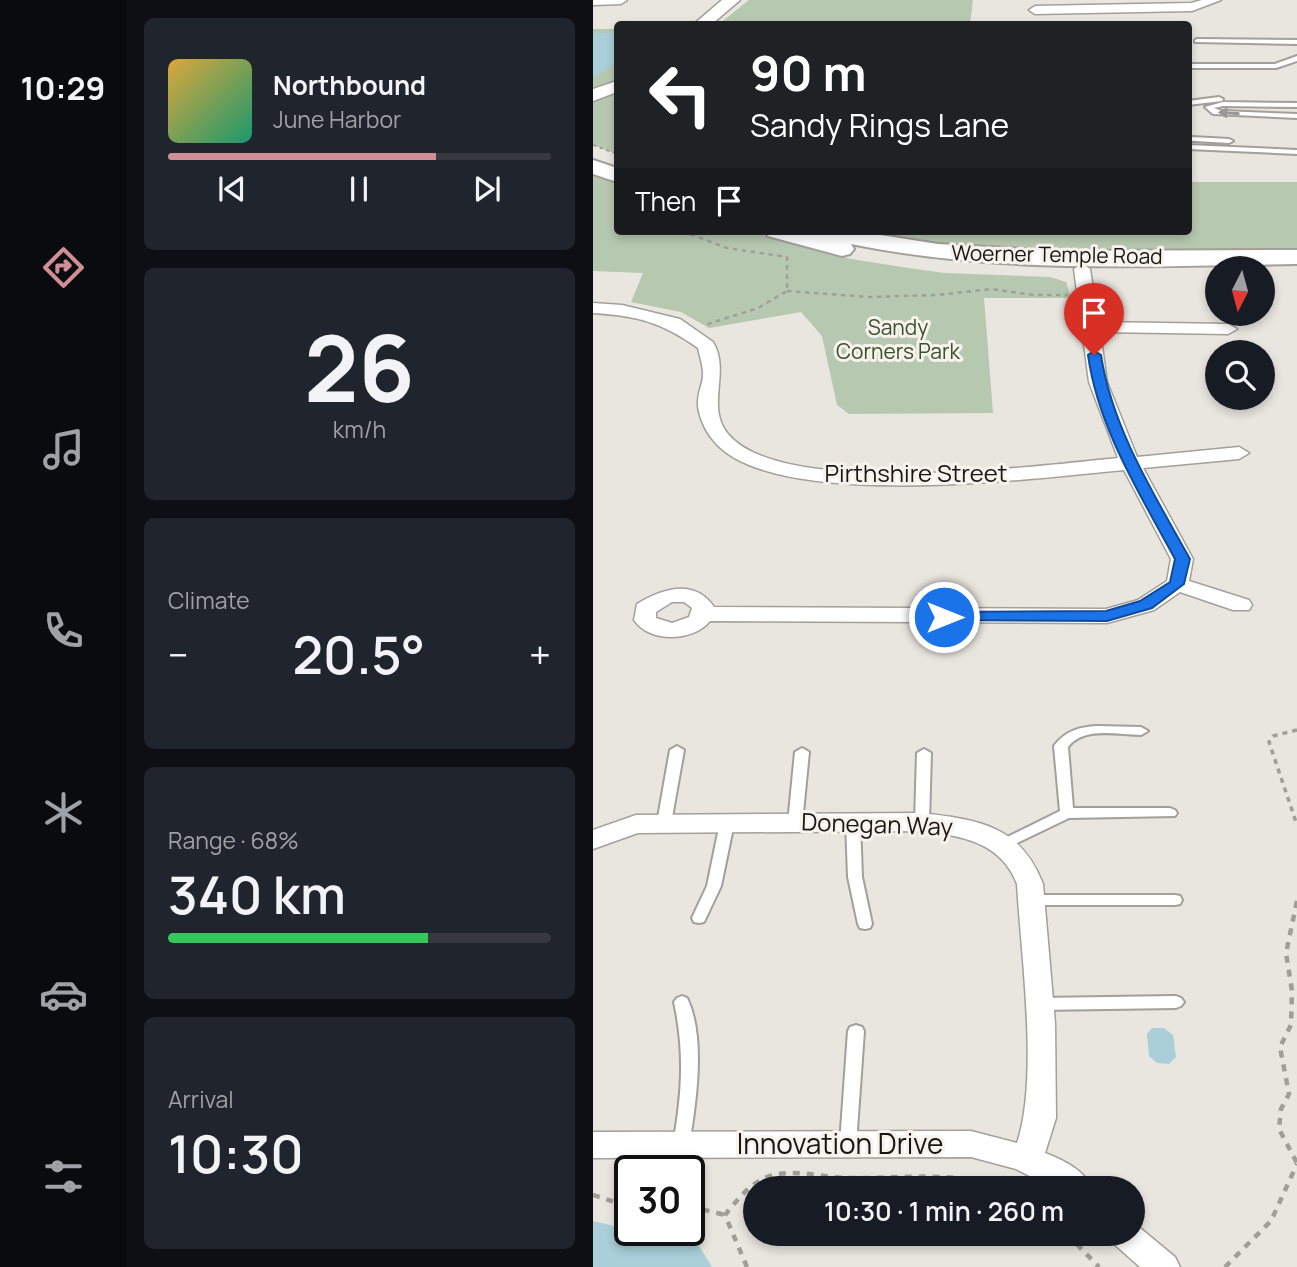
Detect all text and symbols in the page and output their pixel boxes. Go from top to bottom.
text: 90 m [750,39,867,106]
icon: left [635,49,726,140]
text: 10:29 [21,66,105,110]
text: Northbound [273,67,426,103]
text: June Harbor [273,103,401,135]
text: Sandy Rings Lane [750,103,1009,147]
one-way arrow [1217,107,1239,118]
icon: previous [213,170,251,208]
icon: pause [340,170,378,208]
icon: next [468,170,506,208]
icon: arrive [710,182,748,220]
text: Then [635,183,696,219]
street label: Woerner Temple Road [951,238,1163,270]
icon: directions [39,243,88,292]
north arrow [1205,256,1275,326]
map controls [1205,256,1275,410]
pin [1064,283,1124,355]
icon: arrive [1075,294,1113,332]
text: 26 [304,305,415,429]
park label: Sandy Corners Park [836,313,961,365]
button: search [1205,340,1275,410]
text: km/h [333,413,386,445]
icon: music [39,425,88,474]
street label: Pirthshire Street [825,456,1007,489]
position arrow [907,580,981,654]
text: Climate [168,584,250,616]
icon: phone [39,606,88,655]
text: 20.5° [293,619,425,690]
text: − [168,628,189,680]
text: + [529,628,551,680]
icon: climate [39,788,88,837]
street label: Donegan Way [801,804,954,843]
text: Range · 68% [168,824,299,856]
text: 340 km [168,859,346,930]
icon: car [39,970,88,1019]
text: Arrival [168,1083,234,1115]
text: 10:30 [168,1118,304,1189]
street label: Innovation Drive [737,1124,943,1162]
icon: filters [39,1152,88,1201]
speed limit sign: 30 [614,1155,705,1246]
text: 10:30 · 1 min · 260 m [824,1193,1064,1229]

